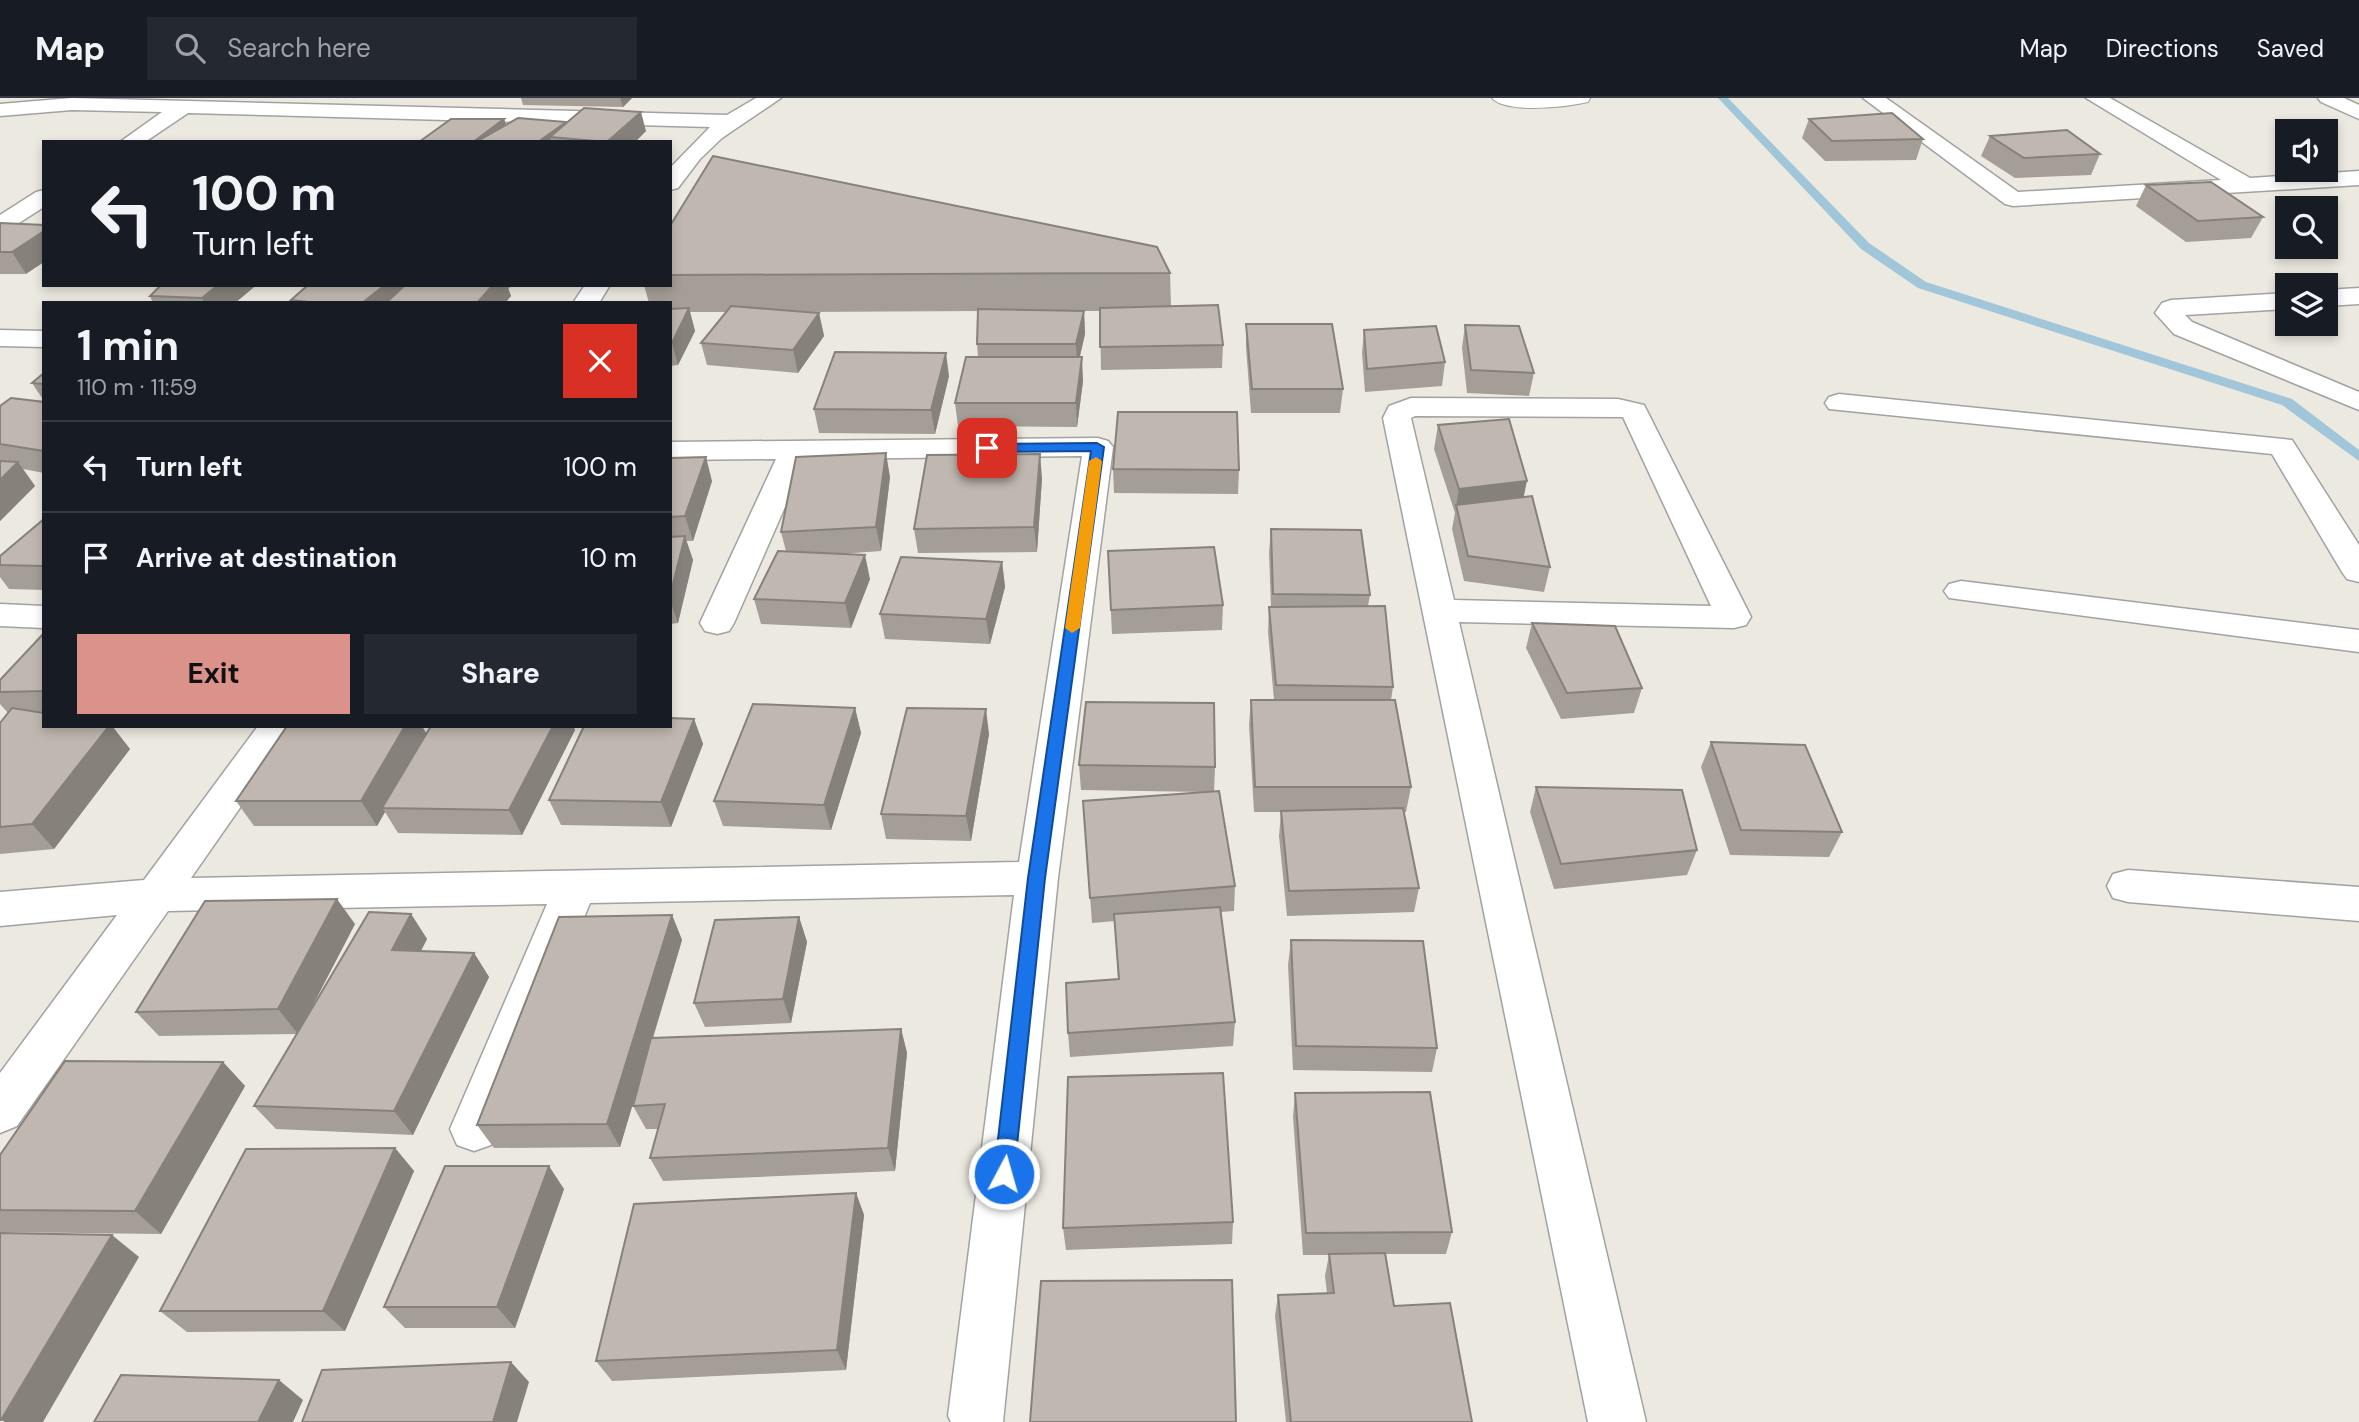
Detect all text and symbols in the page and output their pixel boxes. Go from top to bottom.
search box [147,17,637,80]
text: Map [35,27,105,70]
icon: search [171,29,209,67]
text: Search here [227,31,371,65]
text: Map [2020,33,2068,64]
text: Directions [2106,33,2219,64]
text: Saved [2257,33,2324,64]
map controls [2275,119,2338,336]
button: sound [2275,119,2338,182]
text: 100 m [192,161,336,225]
icon: left [77,168,168,259]
button: search [2275,196,2338,259]
text: Turn left [192,223,314,265]
button: layers [2275,273,2338,336]
text: 1 min [77,318,179,373]
button: close [563,324,637,398]
text: 110 m · 11:59 [77,372,197,402]
pin [957,418,1017,478]
icon: arrive [968,429,1006,467]
icon: left [77,448,115,486]
text: Turn left [136,450,243,484]
text: 100 m [563,450,637,484]
icon: arrive [77,539,115,577]
text: Arrive at destination [136,541,397,575]
text: 10 m [581,541,637,575]
button: Exit [77,634,350,714]
button: Share [364,634,637,714]
position arrow [967,1137,1041,1211]

